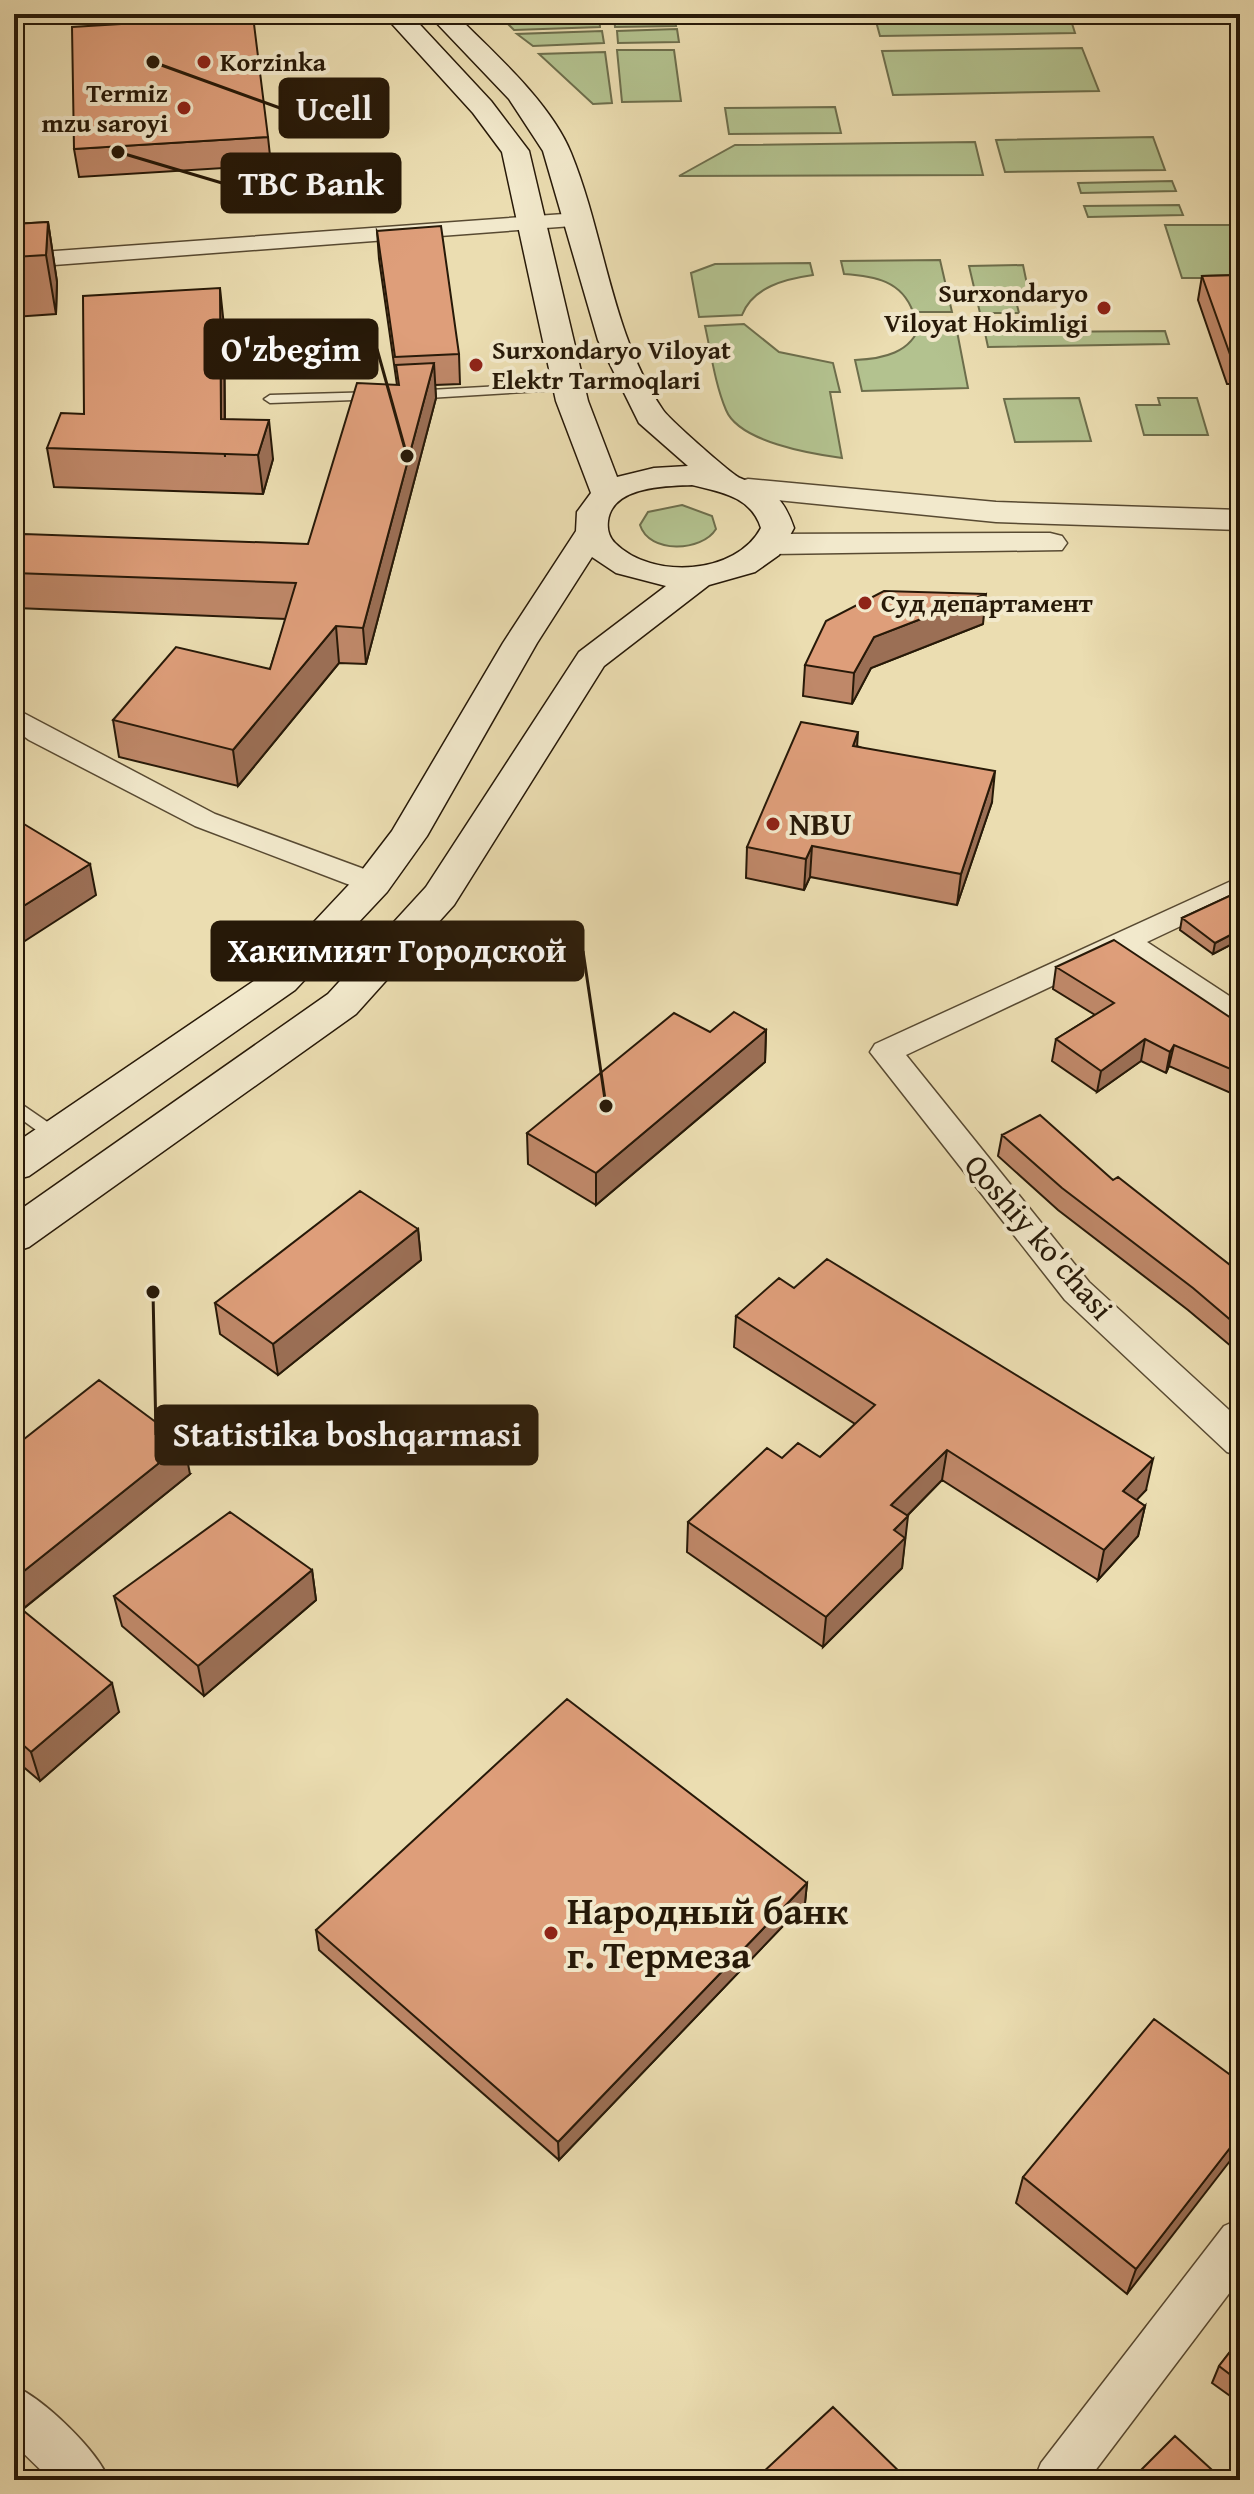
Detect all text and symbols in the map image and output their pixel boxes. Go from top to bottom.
place label: Korzinka [220,42,327,81]
marker: Korzinka [195,53,213,71]
place label: Termiz mzu saroyi [41,73,168,142]
callout: Ucell [280,79,388,137]
text: Ucell [296,83,372,132]
marker: Termiz mzu saroyi [175,99,193,117]
callout: TBC Bank [222,154,400,212]
text: TBC Bank [238,158,384,207]
place label: Surxondaryo Viloyat Hokimligi [884,273,1088,342]
marker: Surxondaryo Viloyat Hokimligi [1095,299,1113,317]
callout: O'zbegim [205,320,377,378]
text: O'zbegim [221,324,361,373]
place label: Surxondaryo Viloyat Elektr Tarmoqlari [492,330,731,399]
marker: Surxondaryo Viloyat Elektr Tarmoqlari [467,356,485,374]
place label: Суд департамент [881,583,1093,622]
marker: Суд департамент [856,594,874,612]
place label: NBU [789,800,852,847]
marker: NBU [764,815,782,833]
callout: Хакимият Городской [212,922,583,980]
text: Хакимият Городской [227,925,567,974]
street label: Qoshiy ko'chasi [954,1143,1125,1330]
callout: Statistika boshqarmasi [156,1406,537,1464]
text: Statistika boshqarmasi [173,1409,521,1458]
place label: Народный банк г. Термеза [567,1882,848,1982]
marker: Народный банк г. Термеза [542,1924,560,1942]

